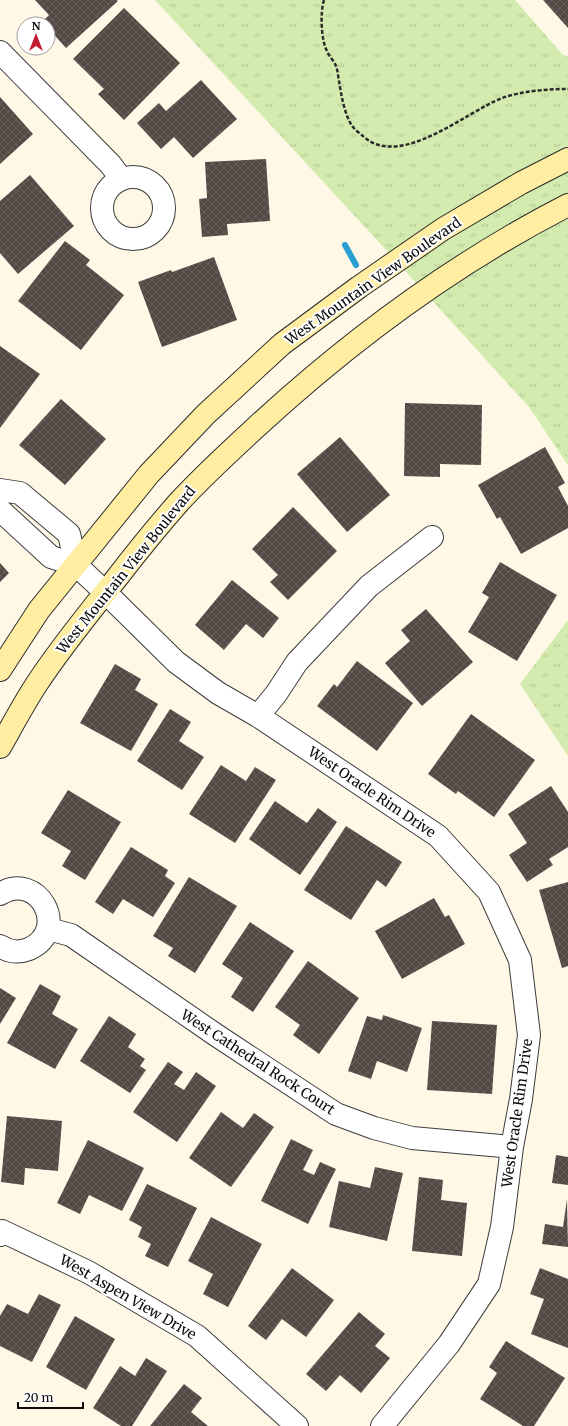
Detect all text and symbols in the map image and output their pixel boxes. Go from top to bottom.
north arrow [16,16,56,56]
text: N [32,19,41,33]
street label: West Mountain View Boulevard [281,213,465,349]
street label: West Mountain View Boulevard [52,482,200,658]
street label: West Oracle Rim Drive [304,742,439,841]
street label: West Cathedral Rock Court [177,1005,339,1119]
street label: West Oracle Rim Drive [498,1037,536,1190]
street label: West Aspen View Drive [56,1250,199,1343]
scale bar [18,1384,83,1410]
text: 20 m [24,1390,53,1405]

